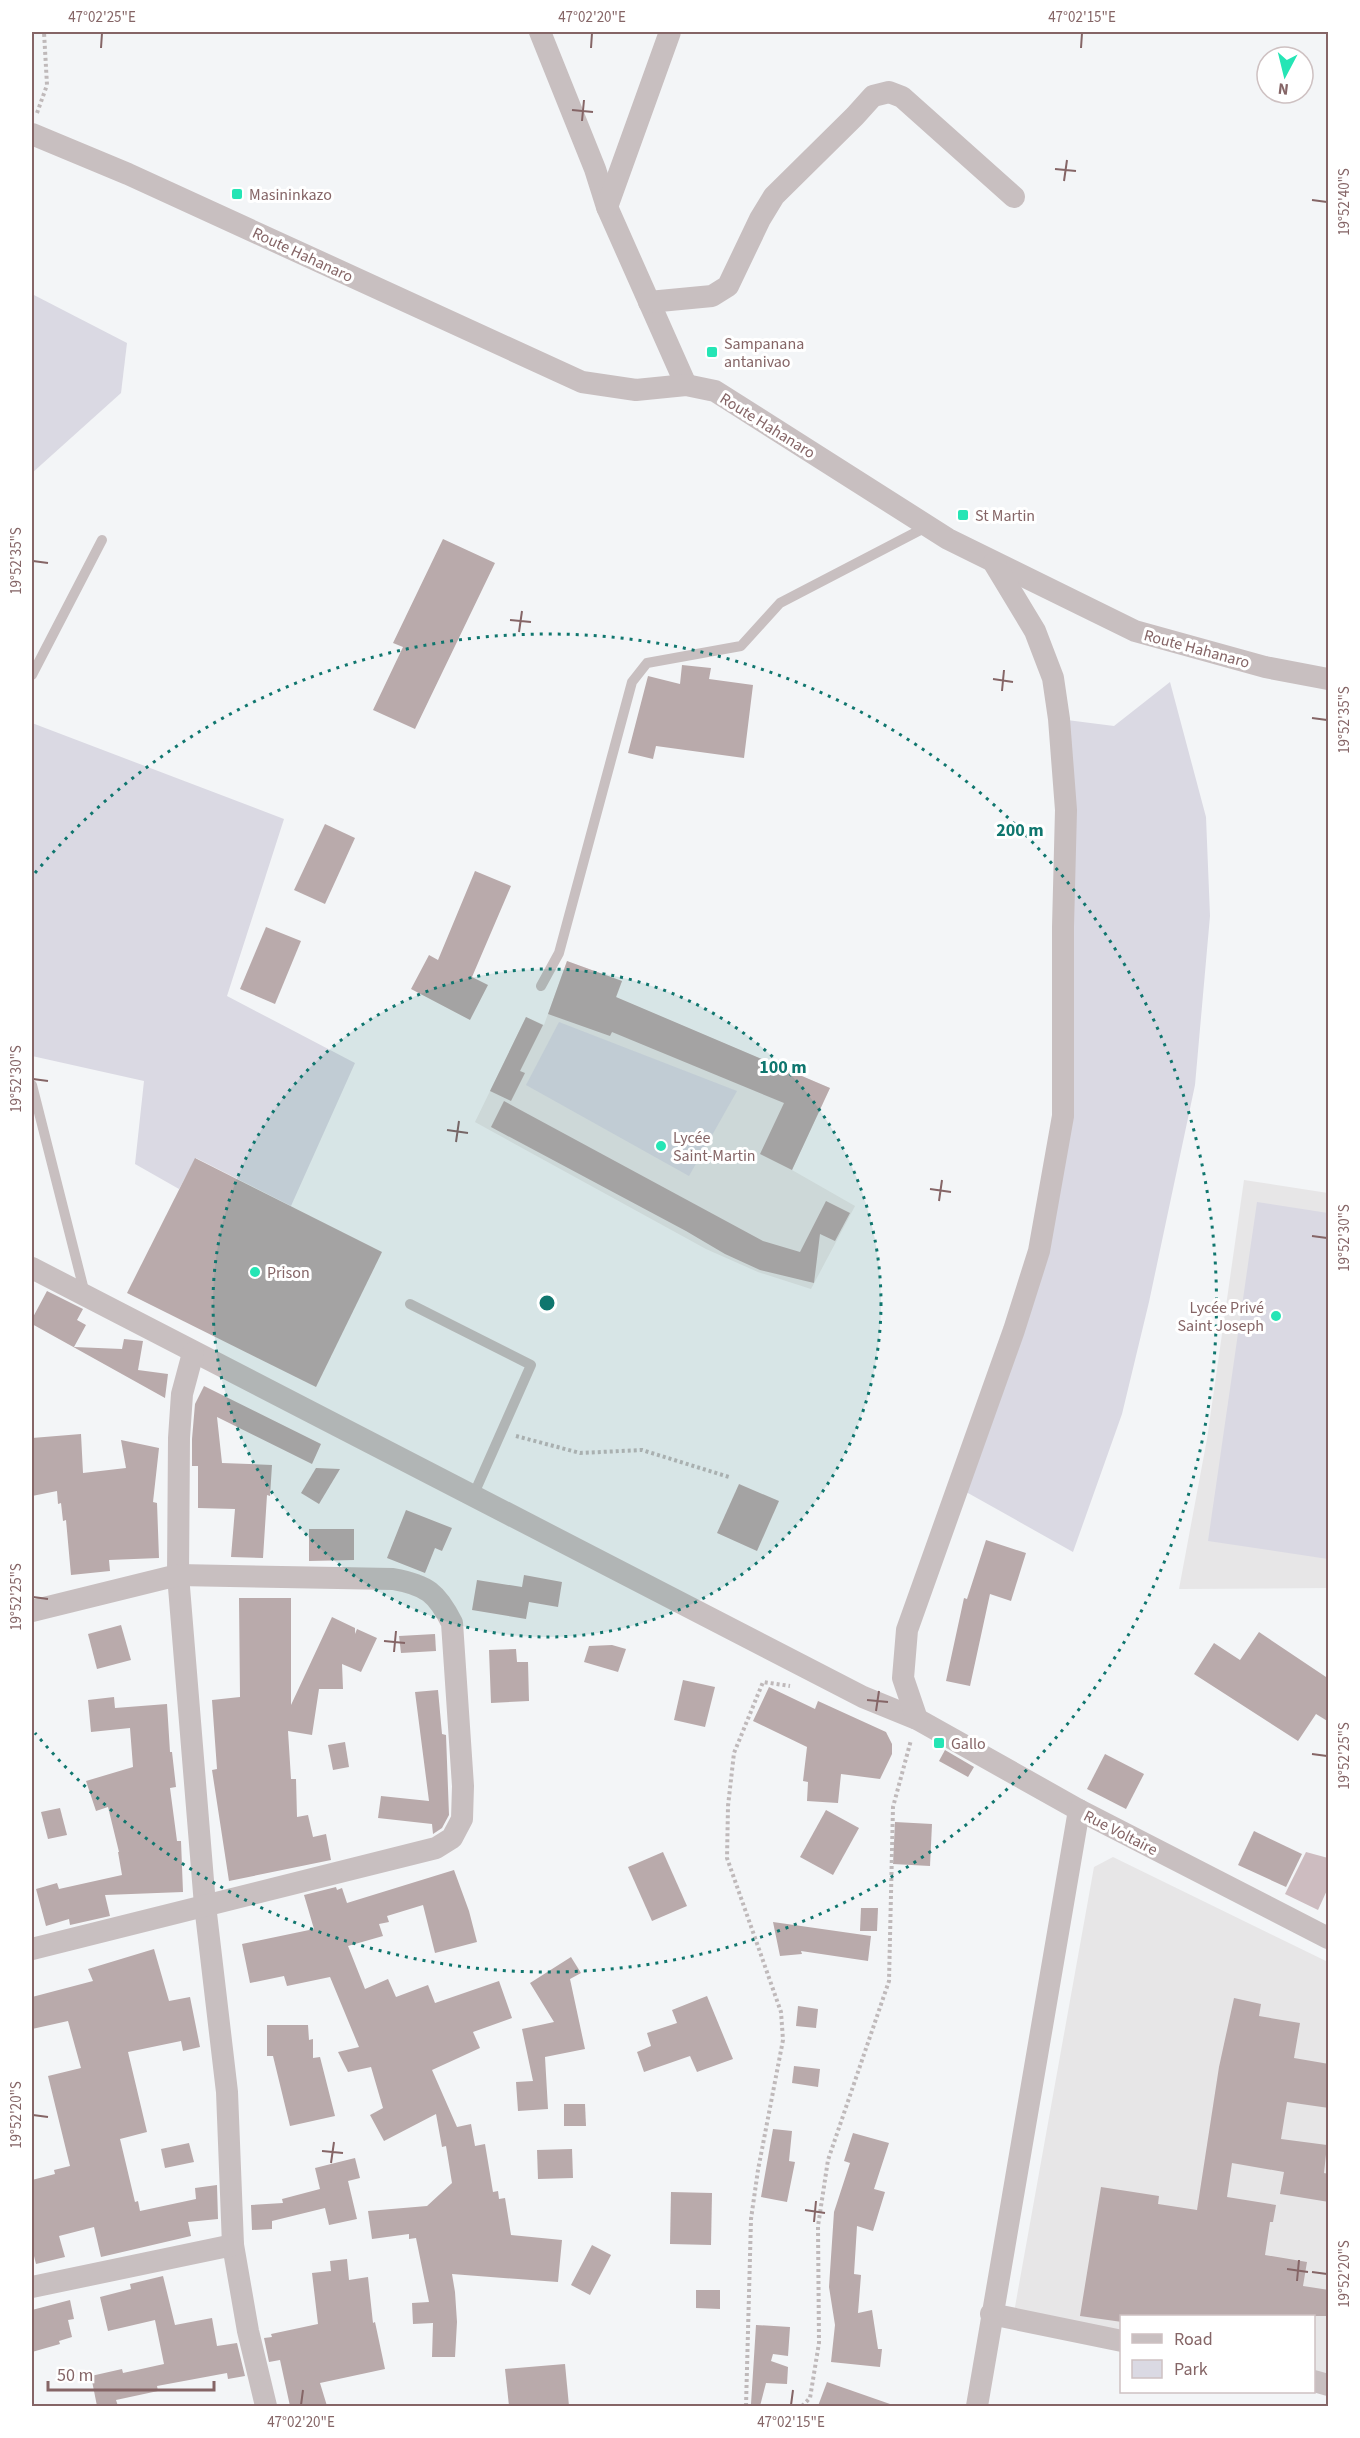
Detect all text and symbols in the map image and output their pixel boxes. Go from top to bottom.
text: 47°02'25"E [68,7,136,28]
text: 47°02'20"E [558,7,626,28]
text: 47°02'15"E [1048,7,1116,28]
north arrow [1255,45,1315,105]
text: N [1277,77,1290,100]
text: 19°52'40"S [1334,168,1355,236]
place label: Masininkazo [249,184,332,206]
marker: Masininkazo [230,187,244,201]
street label: Route Hahanaro [249,222,357,288]
place label: Sampanana antanivao [724,333,804,373]
marker: Sampanana antanivao [705,345,719,359]
street label: Route Hahanaro [716,388,819,464]
place label: St Martin [975,505,1035,527]
marker: St Martin [956,508,970,522]
text: 19°52'35"S [6,527,27,595]
street label: Route Hahanaro [1141,624,1252,674]
text: 19°52'35"S [1334,686,1355,754]
text: 200 m [996,818,1044,843]
text: 19°52'30"S [6,1045,27,1113]
text: 100 m [759,1055,807,1080]
place label: Lycée Saint-Martin [673,1127,756,1167]
marker: Lycée Saint-Martin [654,1139,668,1153]
text: 19°52'30"S [1334,1204,1355,1272]
place label: Prison [267,1262,310,1284]
marker: Prison [248,1265,262,1279]
centre of rings [537,1293,557,1313]
place label: Lycée Privé Saint Joseph [1178,1297,1264,1337]
marker: Lycée Privé Saint Joseph [1269,1309,1283,1323]
text: 19°52'25"S [6,1563,27,1631]
text: 19°52'25"S [1334,1722,1355,1790]
place label: Gallo [951,1733,986,1755]
marker: Gallo [932,1736,946,1750]
street label: Rue Voltaire [1080,1805,1161,1861]
text: 19°52'20"S [6,2081,27,2149]
text: 19°52'20"S [1334,2240,1355,2308]
legend [1120,2315,1315,2393]
text: Road [1174,2327,1213,2352]
scale bar [48,2354,214,2392]
text: Park [1174,2357,1208,2382]
text: 50 m [57,2363,93,2388]
text: 47°02'20"E [267,2412,335,2433]
text: 47°02'15"E [757,2412,825,2433]

